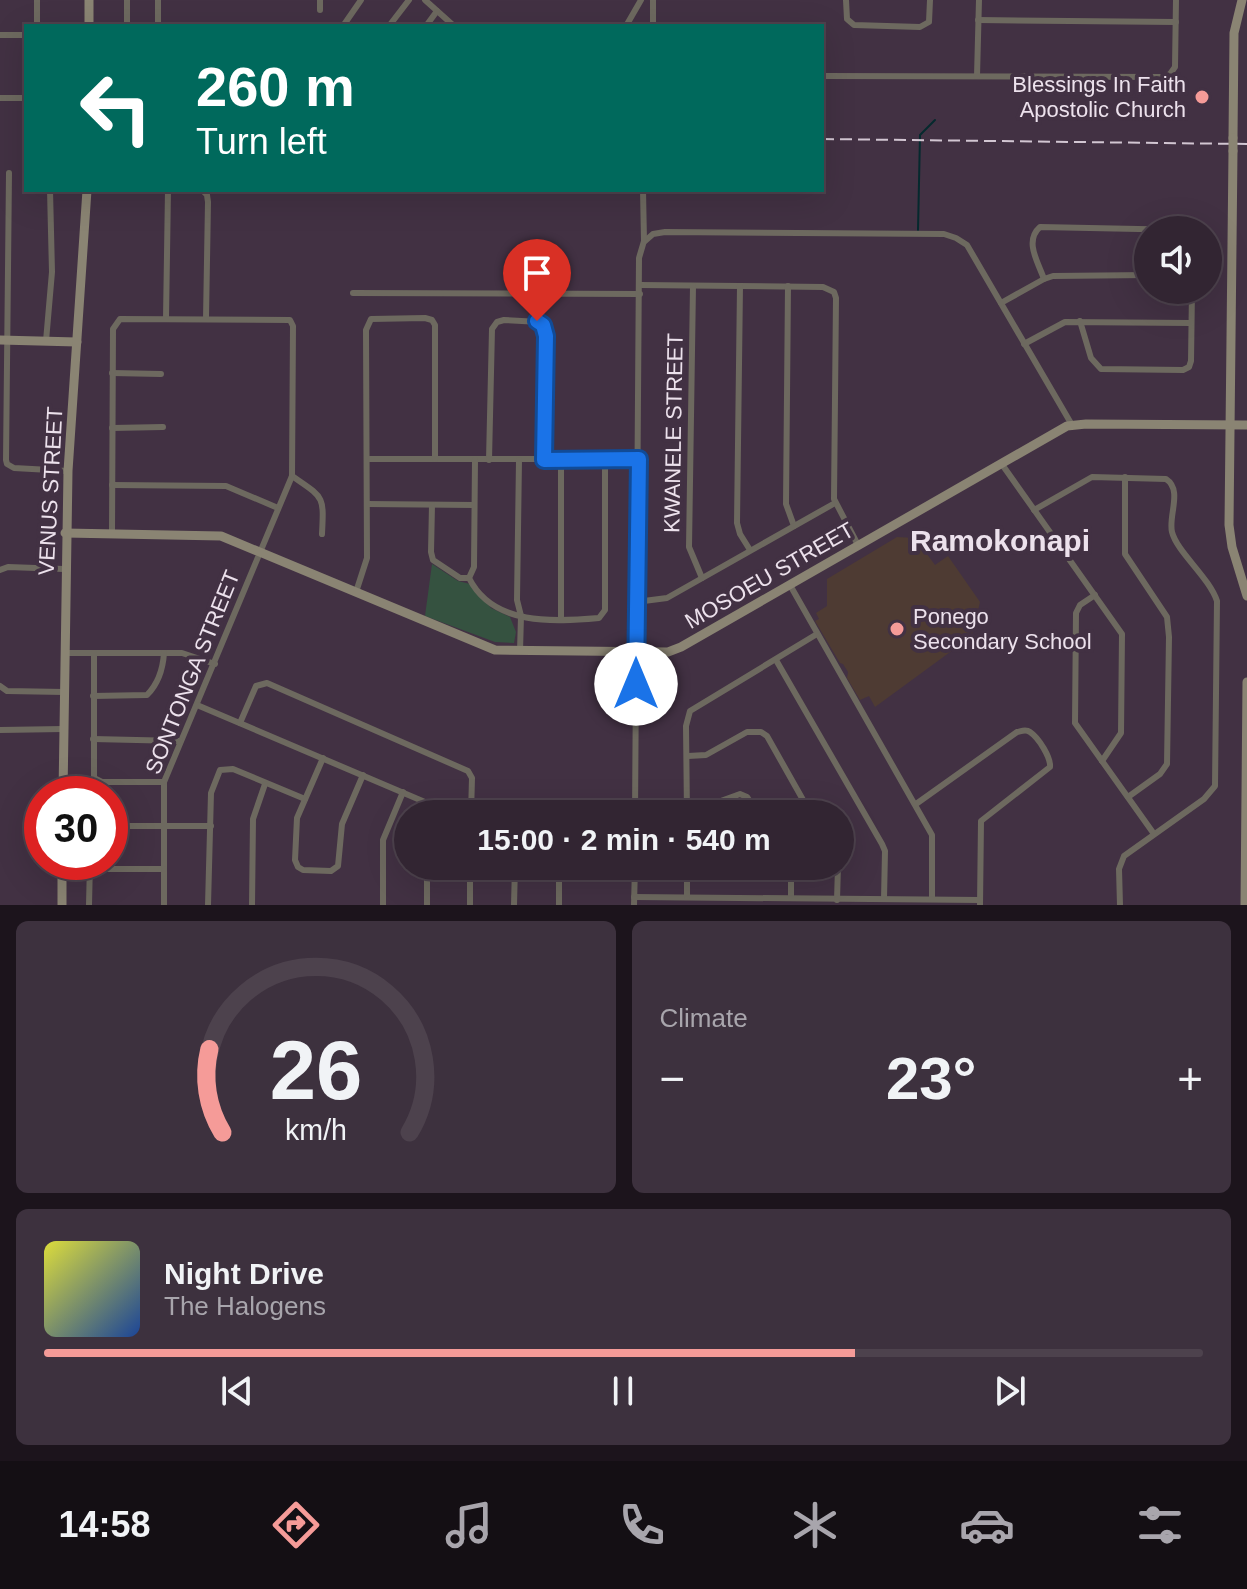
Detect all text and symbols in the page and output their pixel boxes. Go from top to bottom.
text: 260 m [196,55,355,118]
icon: left [64,56,168,160]
place label: Blessings In Faith Apostolic Church [1012,72,1186,122]
marker: Blessings In Faith Apostolic Church [1193,88,1211,106]
text: Turn left [196,121,327,162]
map controls [1134,216,1222,304]
button: sound [1134,216,1222,304]
pin [503,239,571,321]
icon: arrive [515,251,559,295]
street label: KWANELE STREET [659,333,688,533]
street label: VENUS STREET [34,406,67,576]
street label: MOSOEU STREET [680,517,858,634]
district label: Ramokonapi [910,524,1090,557]
street label: SONTONGA STREET [140,567,245,778]
place label: Ponego Secondary School [913,604,1092,654]
marker: Ponego Secondary School [888,620,906,638]
position arrow [594,642,678,726]
speed limit sign: 30 [24,776,128,880]
text: 15:00 · 2 min · 540 m [477,823,771,856]
text: Climate [660,1003,748,1033]
text: 26 [269,1024,362,1117]
text: 23° [886,1045,977,1112]
text: − [660,1054,685,1103]
text: + [1177,1054,1203,1103]
text: km/h [285,1114,347,1146]
text: Night Drive [164,1257,324,1290]
text: The Halogens [164,1291,326,1321]
icon: previous [215,1369,259,1413]
icon: pause [601,1369,645,1413]
icon: next [988,1369,1032,1413]
icon: directions [268,1497,324,1553]
icon: music [441,1497,497,1553]
icon: phone [614,1497,670,1553]
icon: climate [787,1497,843,1553]
icon: car [959,1497,1015,1553]
icon: filters [1132,1497,1188,1553]
text: 14:58 [58,1504,151,1545]

